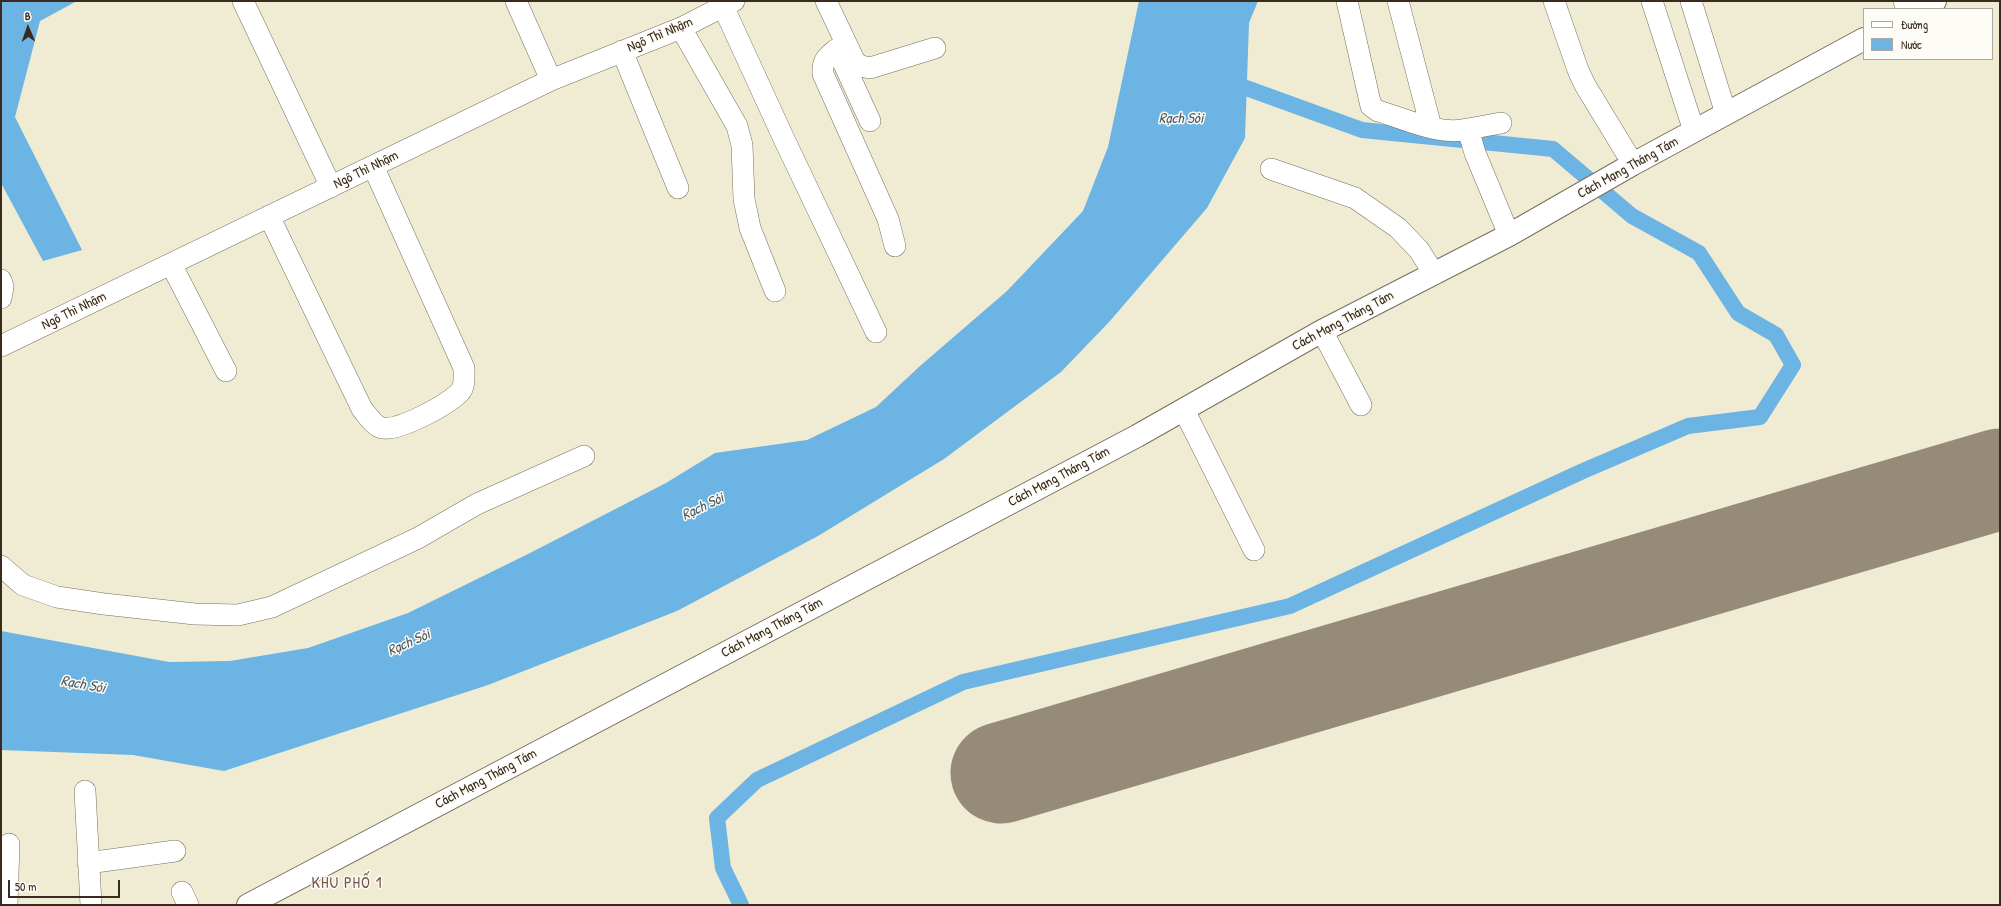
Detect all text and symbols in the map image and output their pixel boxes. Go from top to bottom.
north arrow [8,8,48,48]
legend [1863,8,1993,60]
text: B [25,9,31,23]
street label: Ngô Thì Nhậm [625,14,695,56]
text: Đường [1901,16,1928,33]
text: Nước [1901,36,1922,53]
water label: Rạch Sỏi [1159,110,1203,128]
street label: Cách Mạng Tháng Tám [1575,133,1681,203]
street label: Ngô Thì Nhậm [331,147,401,193]
street label: Cách Mạng Tháng Tám [1289,287,1397,355]
street label: Ngô Thì Nhậm [39,288,109,334]
street label: Cách Mạng Tháng Tám [1005,443,1113,511]
water label: Rạch Sỏi [679,489,727,525]
street label: Cách Mạng Tháng Tám [718,594,826,662]
water label: Rạch Sỏi [385,626,433,660]
water label: Rạch Sỏi [60,672,106,698]
street label: Cách Mạng Tháng Tám [432,745,540,813]
scale bar [10,872,122,898]
district label: KHU PHỐ 1 [312,874,382,894]
text: 50 m [15,878,36,895]

